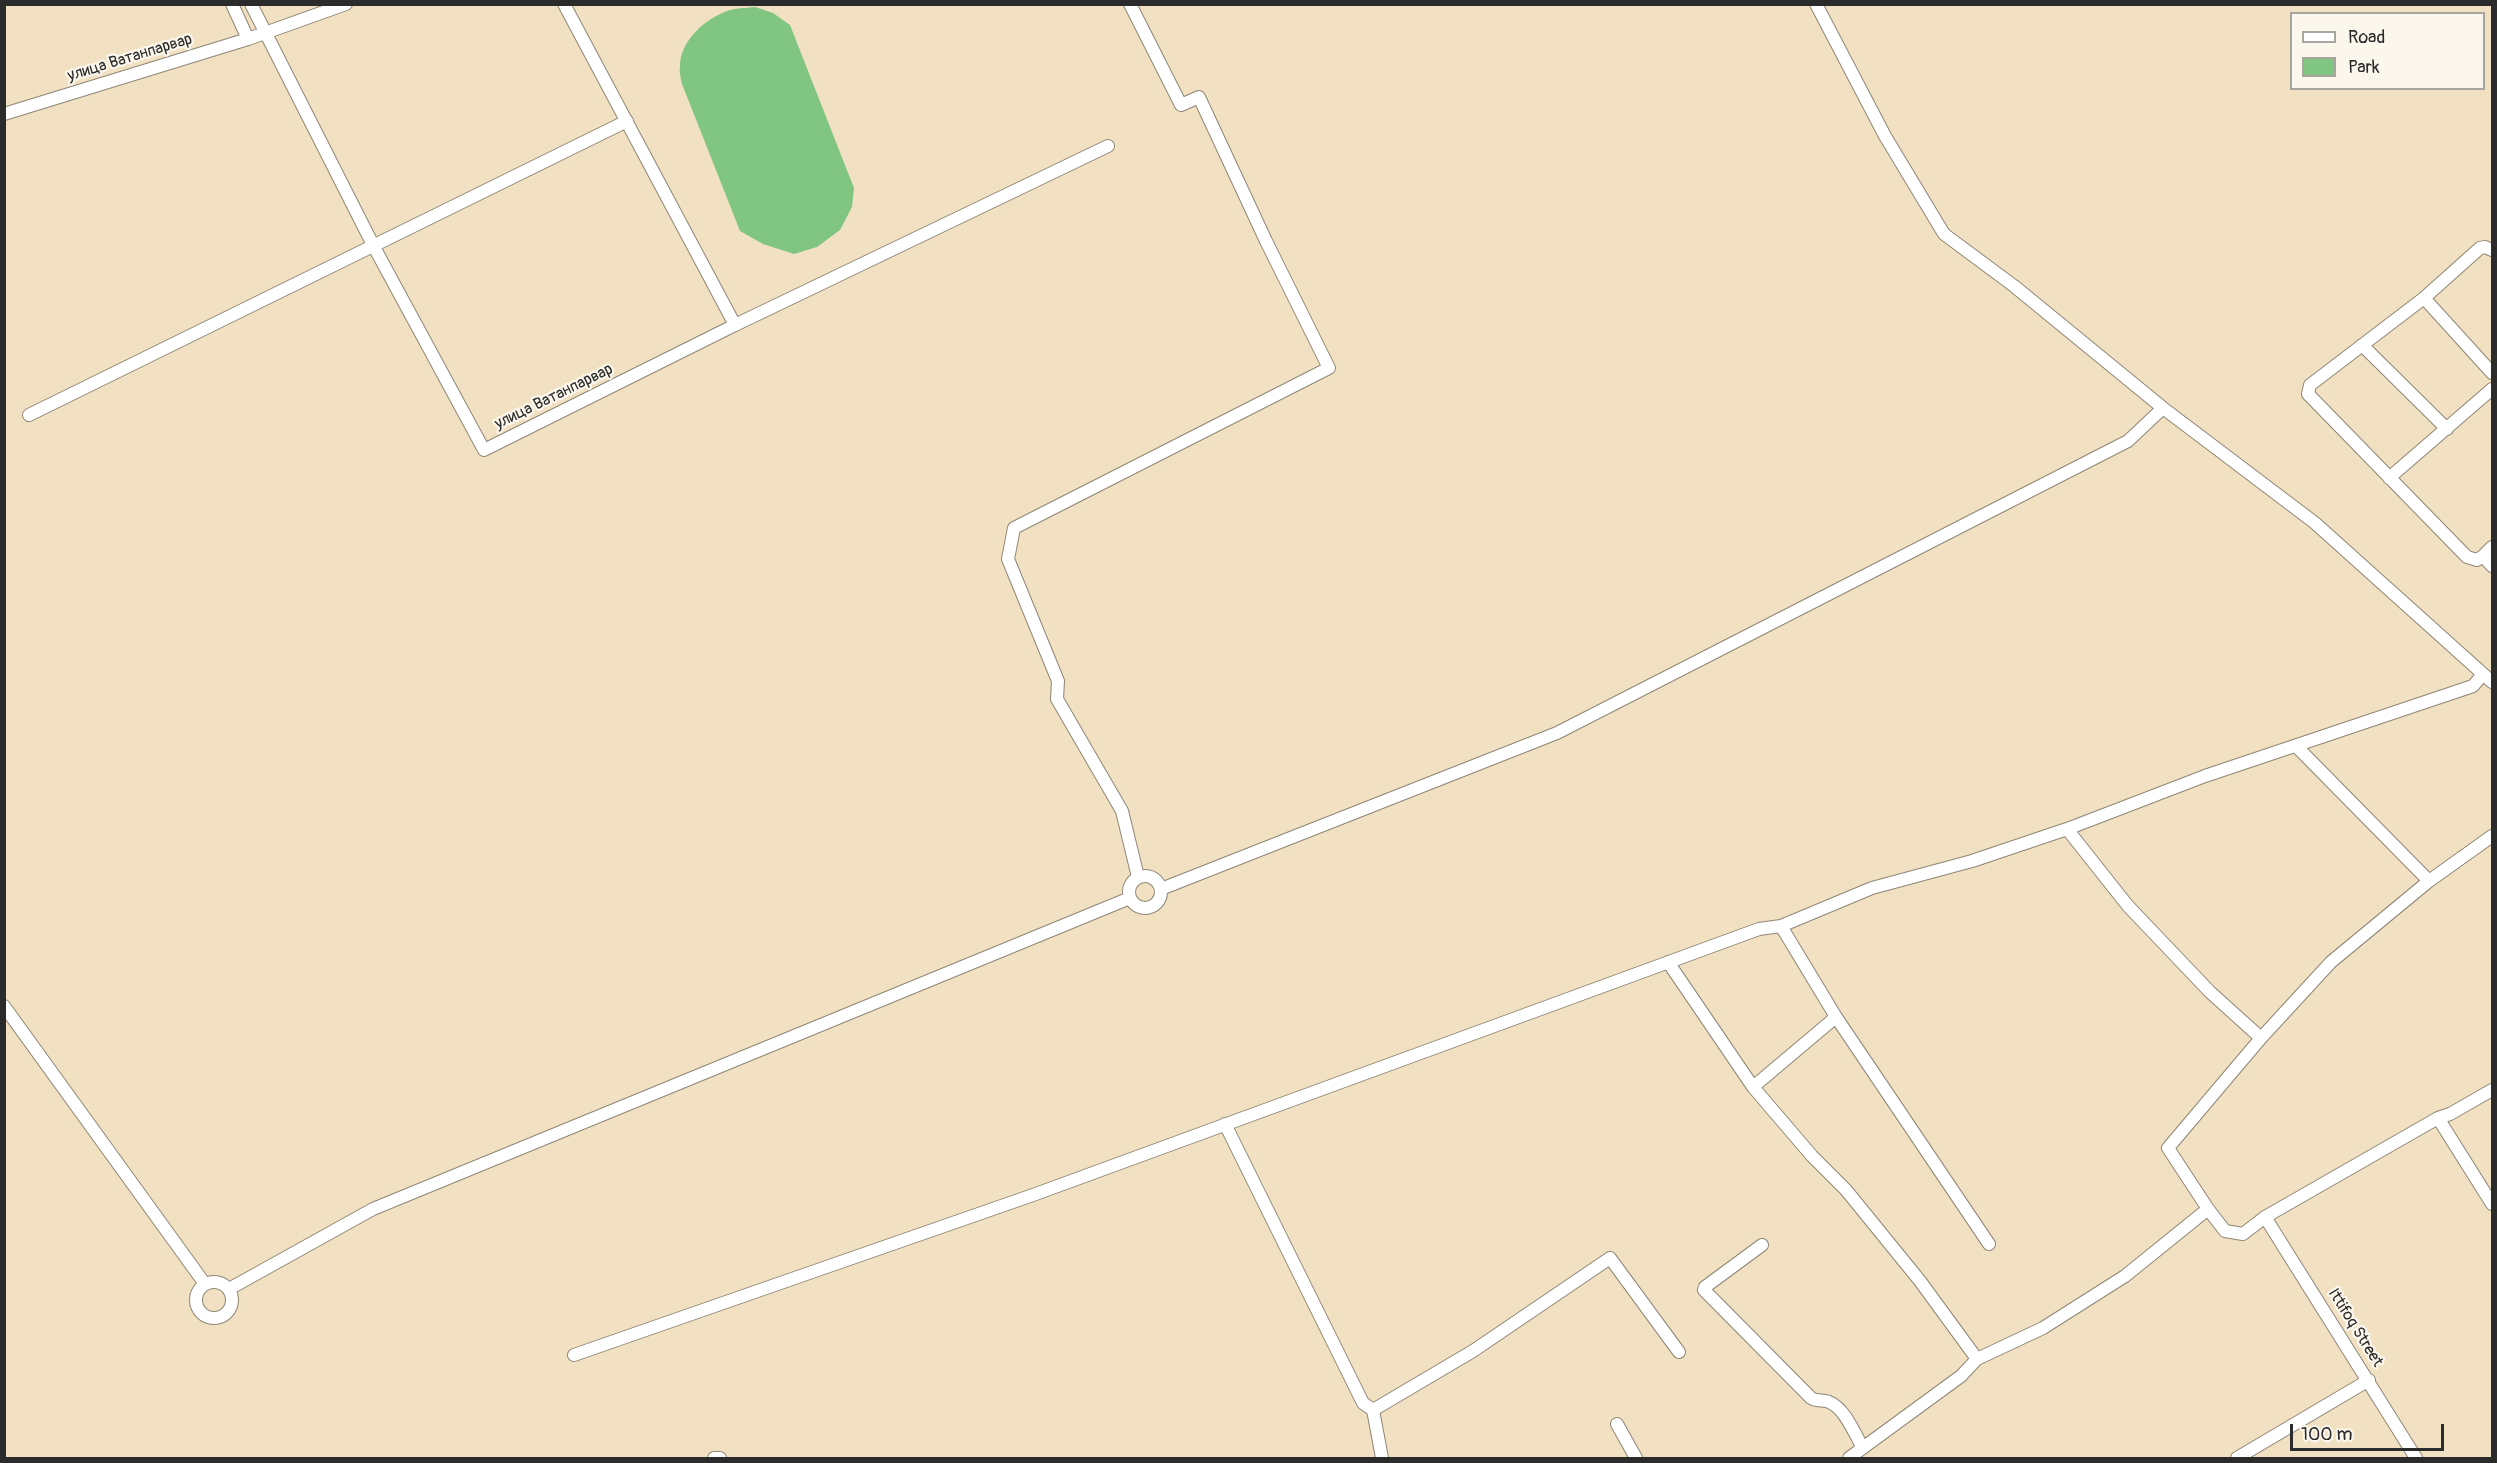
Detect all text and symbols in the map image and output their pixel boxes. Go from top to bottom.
legend [2290,12,2485,90]
text: Road [2348,26,2385,49]
street label: улица Ватанпарвар [65,30,195,86]
text: Park [2348,56,2380,79]
street label: улица Ватанпарвар [492,360,616,434]
street label: Ittifoq Street [2323,1285,2387,1371]
scale bar [2293,1412,2448,1450]
text: 100 m [2301,1423,2353,1446]

